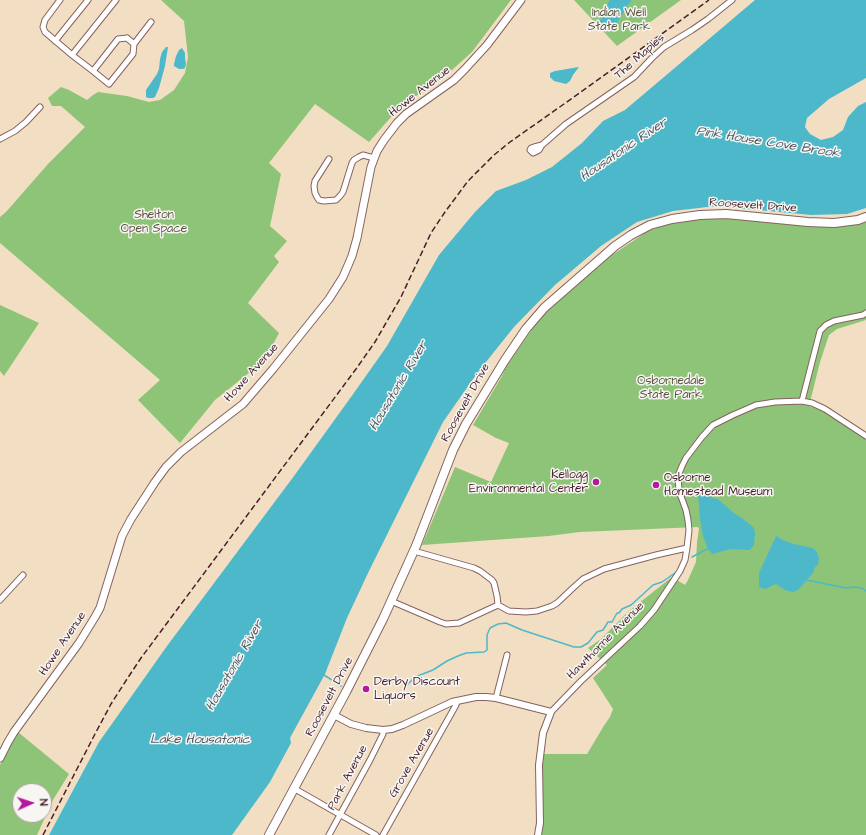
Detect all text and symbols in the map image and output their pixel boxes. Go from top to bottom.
park label: Indian Well State Park [588,6,650,34]
street label: The Maples [612,31,668,83]
street label: Howe Avenue [386,64,454,120]
water label: Housatonic River [578,115,670,185]
water label: Pink House Cove Brook [695,124,841,162]
street label: Roosevelt Drive [709,196,797,216]
park label: Shelton Open Space [121,208,187,236]
water label: Housatonic River [366,338,432,434]
street label: Howe Avenue [222,341,282,405]
street label: Roosevelt Drive [438,361,494,445]
park label: Osbornedale State Park [637,374,705,402]
place label: Kellogg Environmental Center [469,468,588,496]
place label: Osborne Homestead Museum [664,471,772,499]
marker: Kellogg Environmental Center [591,477,601,487]
marker: Osborne Homestead Museum [651,480,661,490]
street label: Hawthorne Avenue [564,599,648,683]
street label: Howe Avenue [36,609,90,679]
water label: Housatonic River [203,618,267,714]
street label: Roosevelt Drive [303,655,357,739]
place label: Derby Discount Liquors [374,675,460,703]
marker: Derby Discount Liquors [361,684,371,694]
street label: Grove Avenue [386,726,438,800]
water label: Lake Housatonic [150,732,250,748]
street label: Park Avenue [325,743,371,813]
north arrow [12,783,52,823]
text: N [36,799,51,806]

